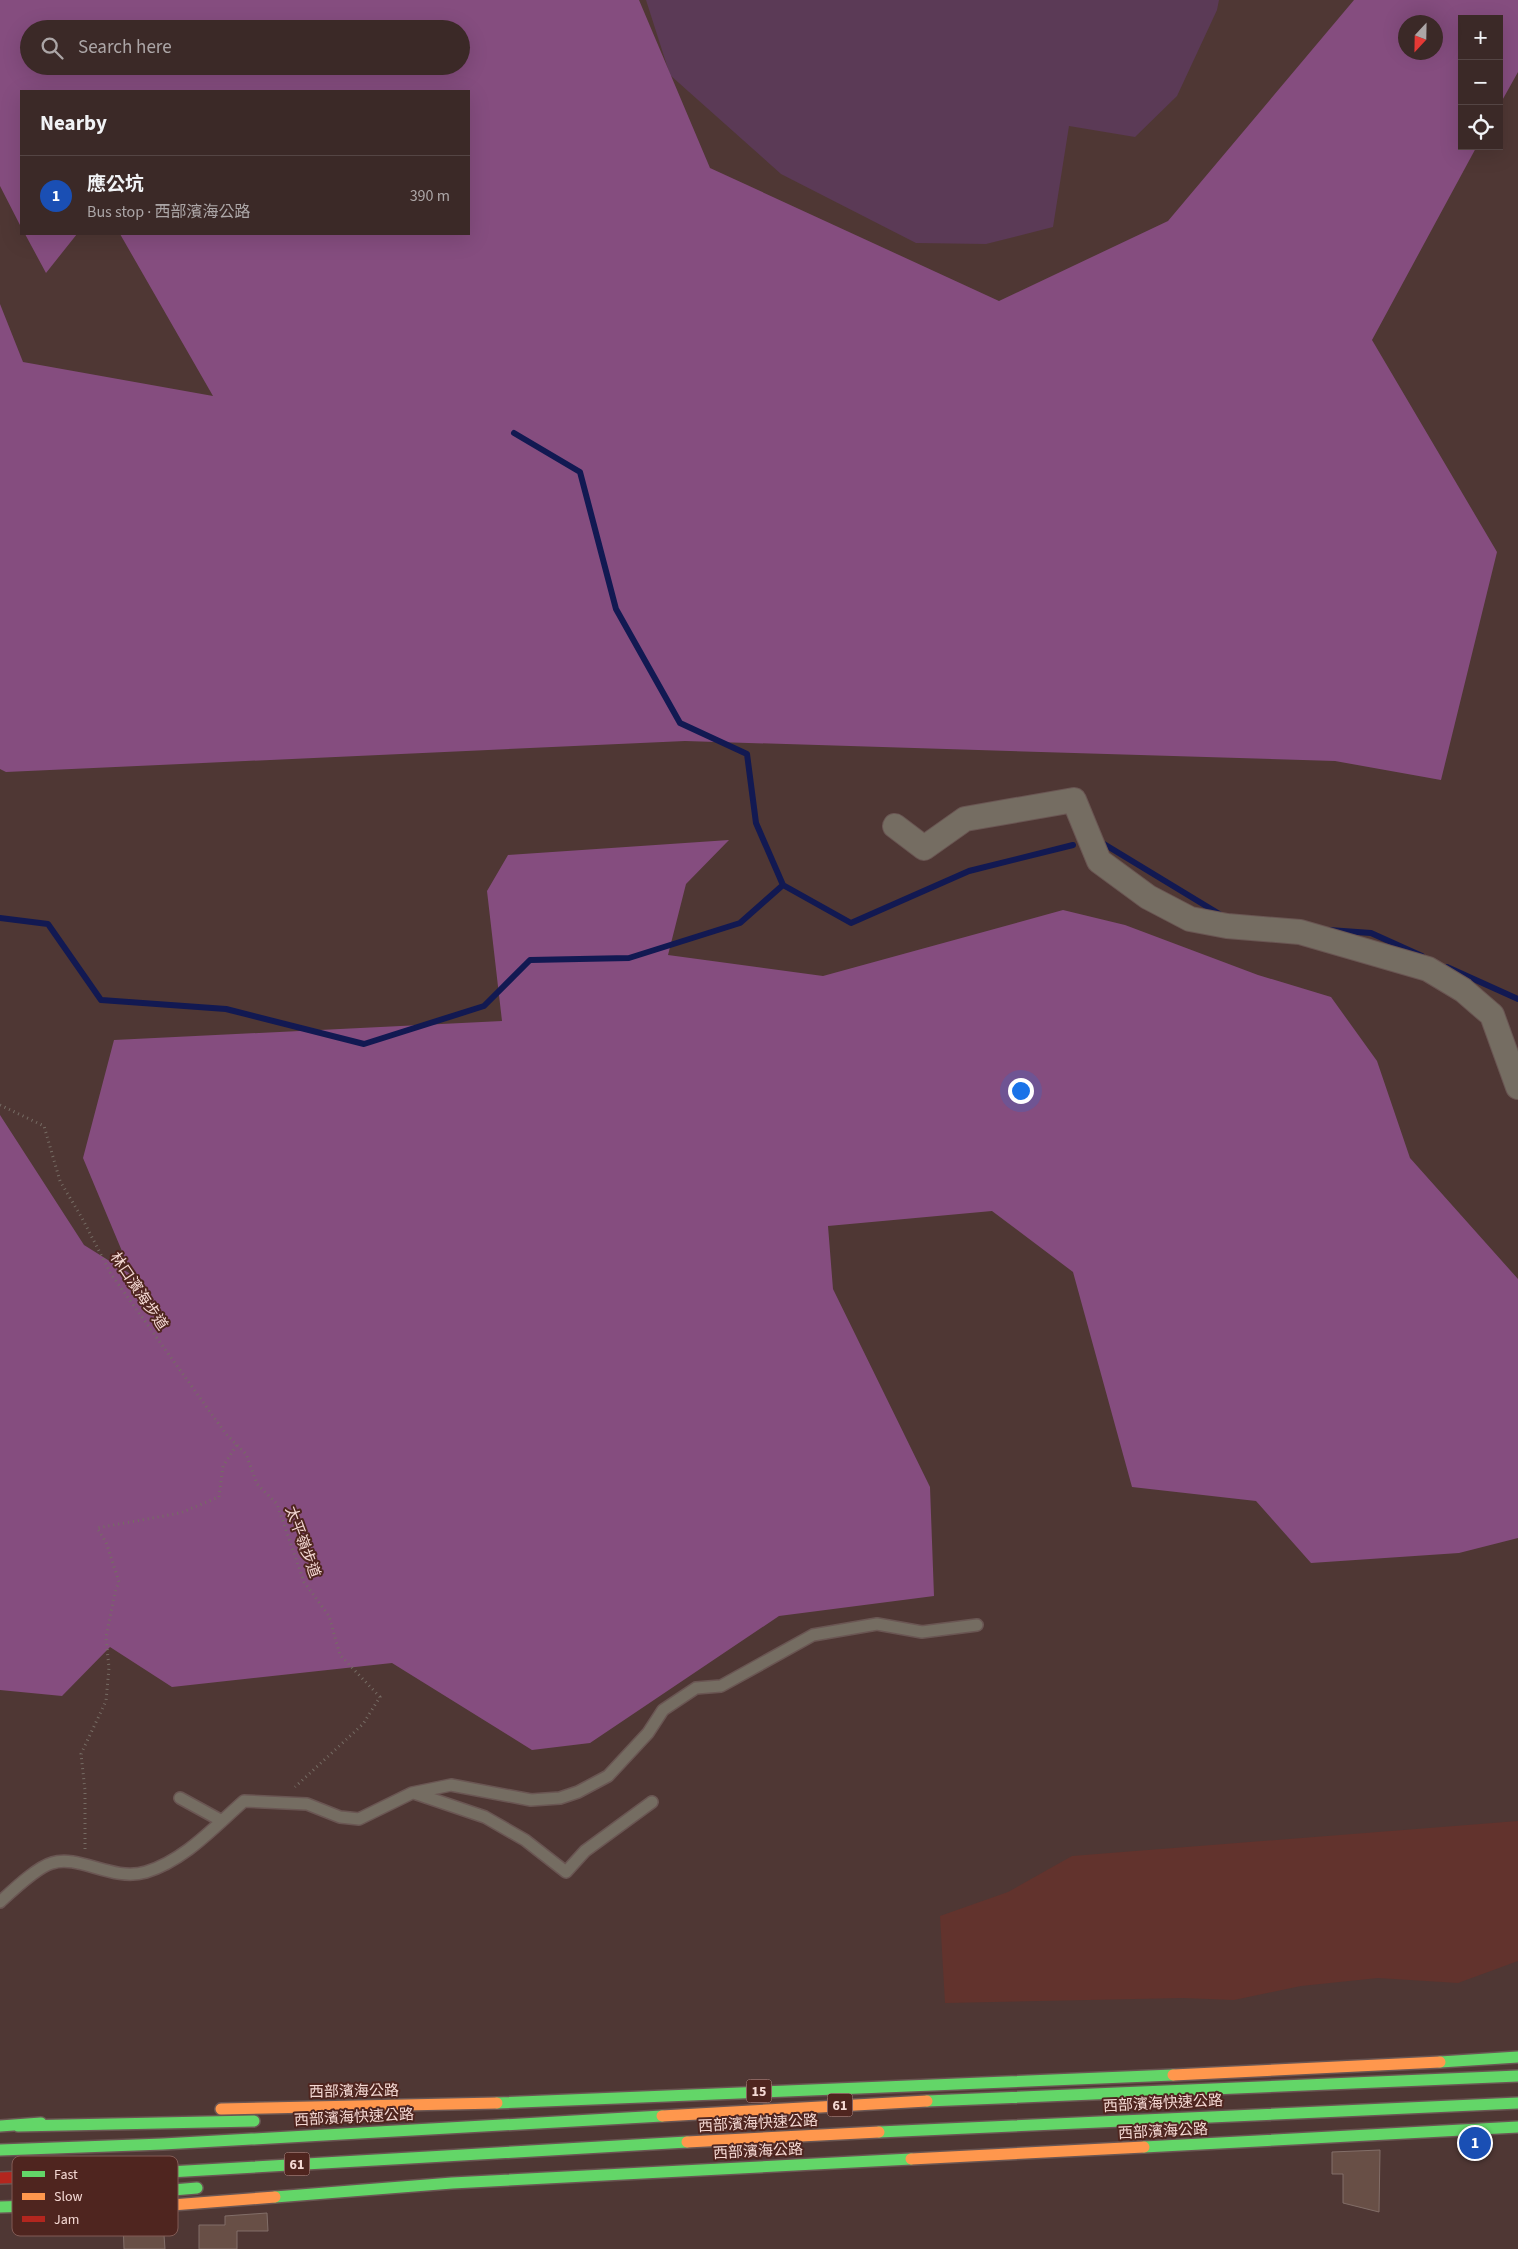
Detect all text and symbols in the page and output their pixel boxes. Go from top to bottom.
north arrow [1398,15,1443,60]
map controls [1458,15,1503,150]
button: + [1458,15,1503,60]
search box [20,20,470,75]
icon: search [38,34,66,62]
text: Search here [78,34,172,61]
button: − [1458,60,1503,105]
button: locate [1458,105,1503,150]
text: Nearby [40,108,107,138]
text: 應公坑 [87,171,144,198]
text: 1 [52,185,60,207]
text: 390 m [410,185,450,207]
text: Bus stop · 西部濱海公路 [87,201,251,223]
your location [1008,1078,1034,1104]
street label: 林口濱海步道 [105,1248,172,1334]
street label: 太平嶺步道 [280,1503,325,1581]
street label: 西部濱海公路 [309,2080,399,2103]
road number: 15 [746,2080,772,2102]
street label: 西部濱海快速公路 [1103,2090,1224,2117]
road number: 61 [828,2094,852,2116]
street label: 西部濱海快速公路 [294,2104,415,2131]
street label: 西部濱海快速公路 [698,2110,819,2137]
street label: 西部濱海公路 [1118,2119,1209,2144]
pin: 1 [1459,2124,1491,2162]
street label: 西部濱海公路 [713,2139,804,2164]
road number: 61 [284,2152,310,2176]
legend [12,2156,178,2236]
text: Fast [54,2165,78,2185]
text: Slow [54,2187,83,2207]
text: Jam [54,2210,79,2230]

